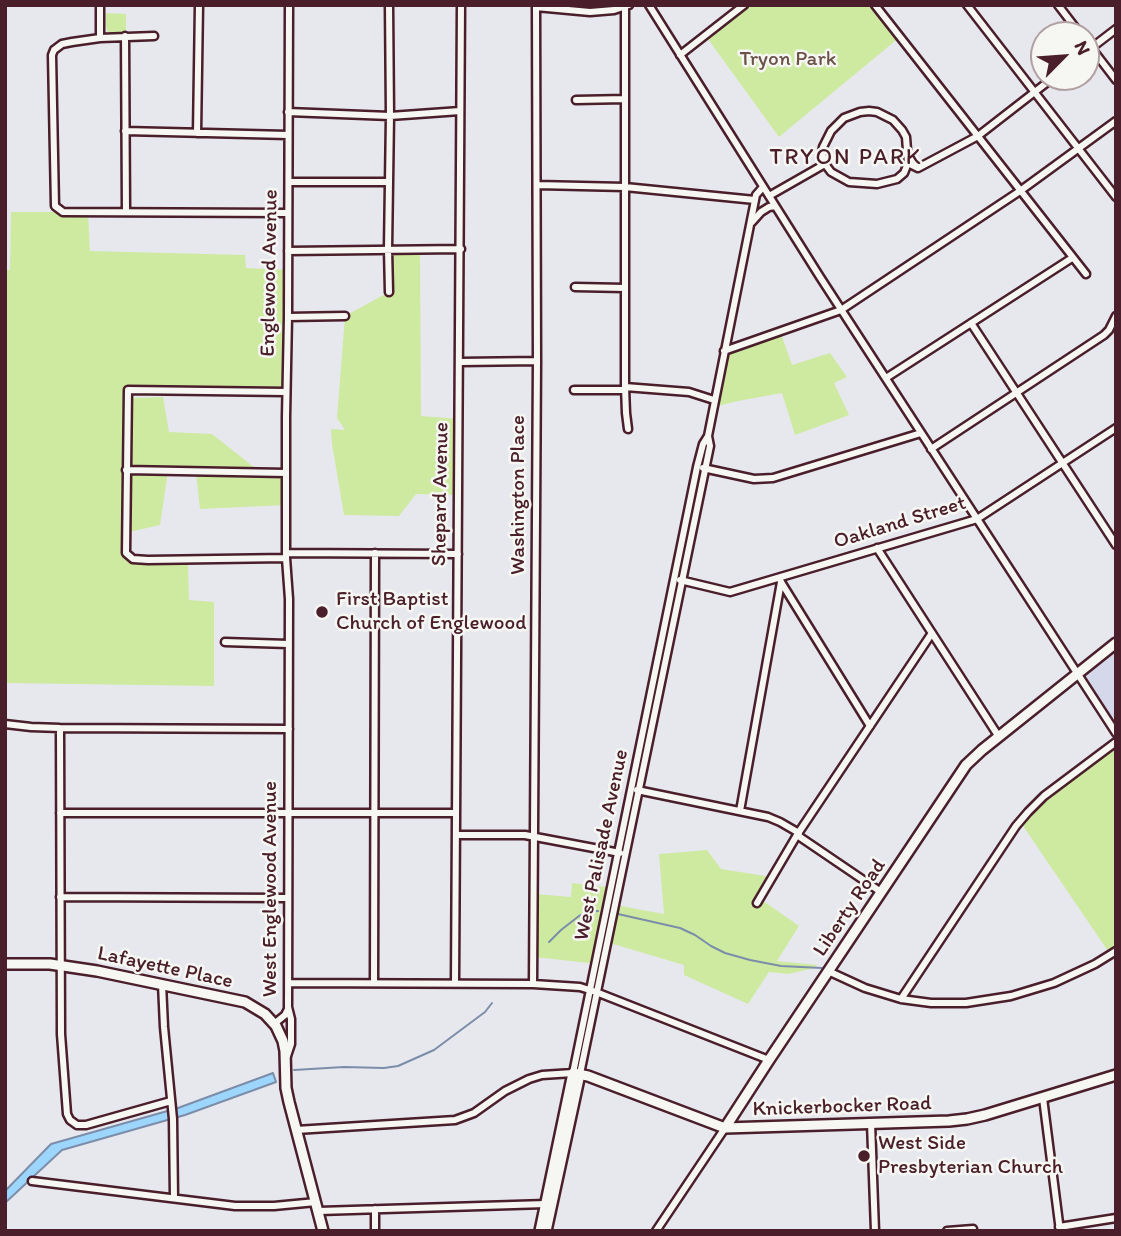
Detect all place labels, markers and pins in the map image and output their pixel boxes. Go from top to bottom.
place label: First Baptist Church of Englewood [336,587,526,637]
marker: First Baptist Church of Englewood [314,604,330,620]
place label: West Side Presbyterian Church [878,1131,1063,1181]
marker: West Side Presbyterian Church [856,1148,872,1164]

